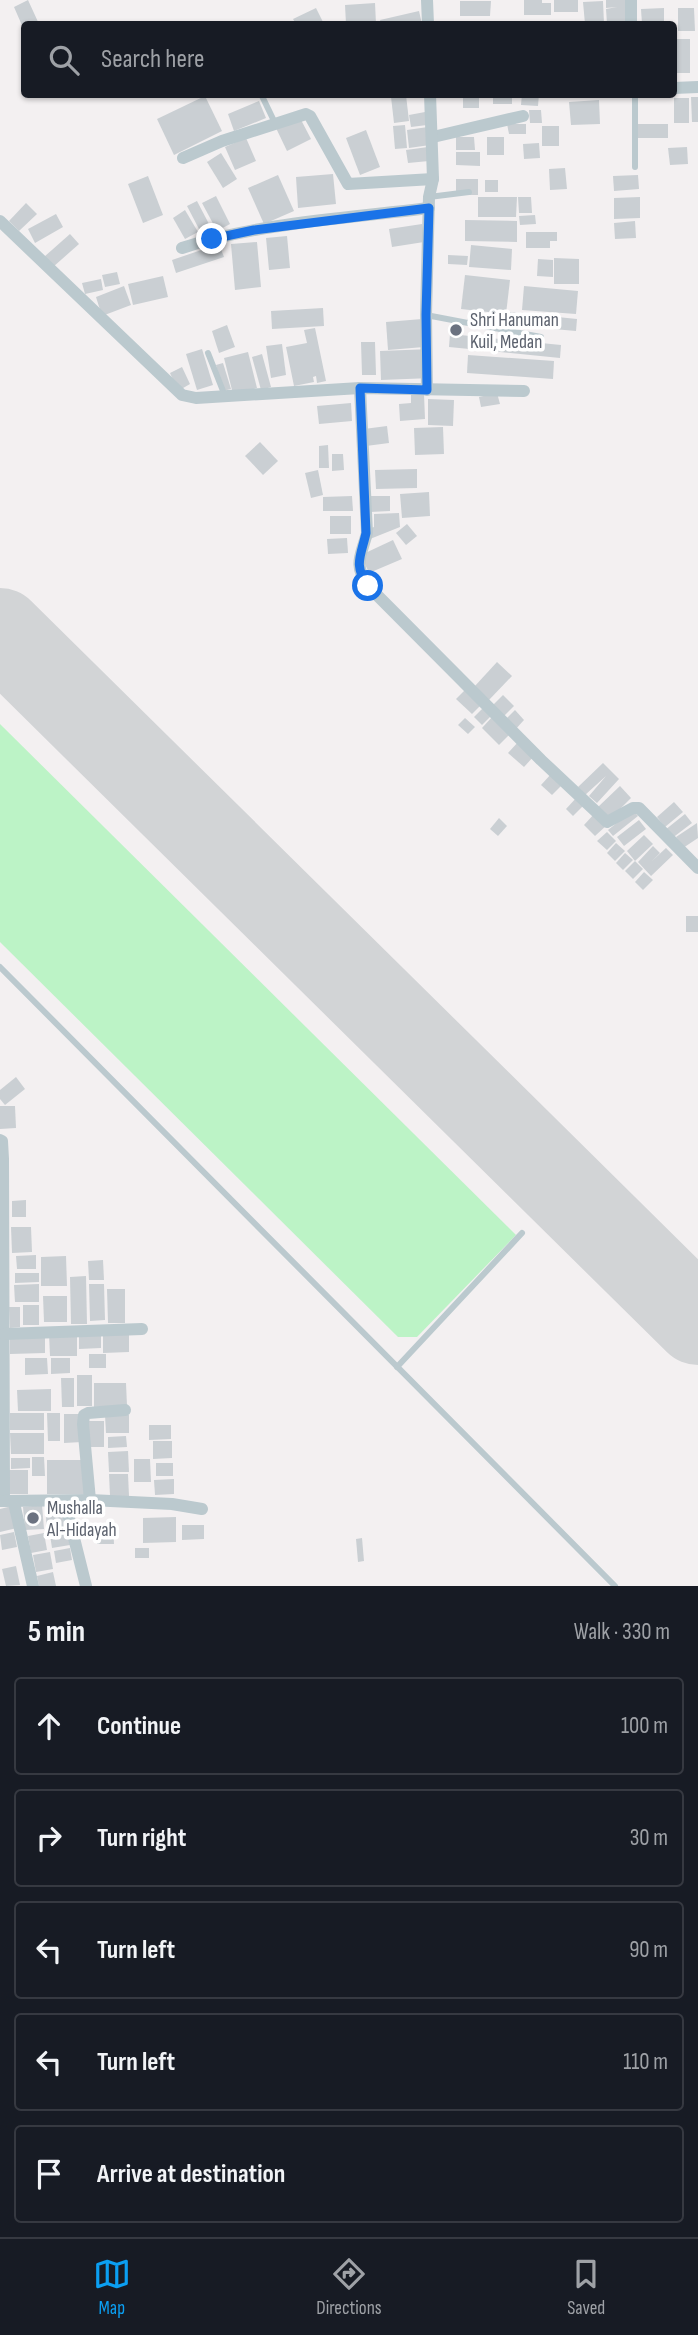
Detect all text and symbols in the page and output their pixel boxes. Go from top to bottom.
search box [21,21,677,98]
icon: search [45,41,83,79]
text: Search here [101,44,204,75]
route end [196,223,227,254]
place label: Shri Hanuman Kuil, Medan [470,309,559,354]
marker: Shri Hanuman Kuil, Medan [448,322,464,338]
route start [352,570,383,601]
place label: Mushalla Al-Hidayah [46,1497,117,1542]
marker: Mushalla Al-Hidayah [25,1510,41,1526]
text: 5 min [28,1614,85,1650]
text: Walk · 330 m [574,1618,670,1646]
icon: ahead [30,1707,68,1745]
text: Continue [97,1711,181,1742]
text: 100 m [621,1712,668,1740]
icon: right [30,1819,68,1857]
text: Turn right [97,1823,186,1854]
text: 30 m [630,1824,668,1852]
icon: left [30,1931,68,1969]
text: Turn left [97,1935,175,1966]
text: 90 m [629,1936,668,1964]
icon: left [30,2043,68,2081]
text: Turn left [97,2047,175,2078]
text: 110 m [623,2048,668,2076]
icon: arrive [30,2155,68,2193]
text: Arrive at destination [97,2159,285,2190]
tab: Map [93,2255,131,2320]
tab: Directions [316,2255,382,2320]
tab: Saved [567,2255,605,2320]

